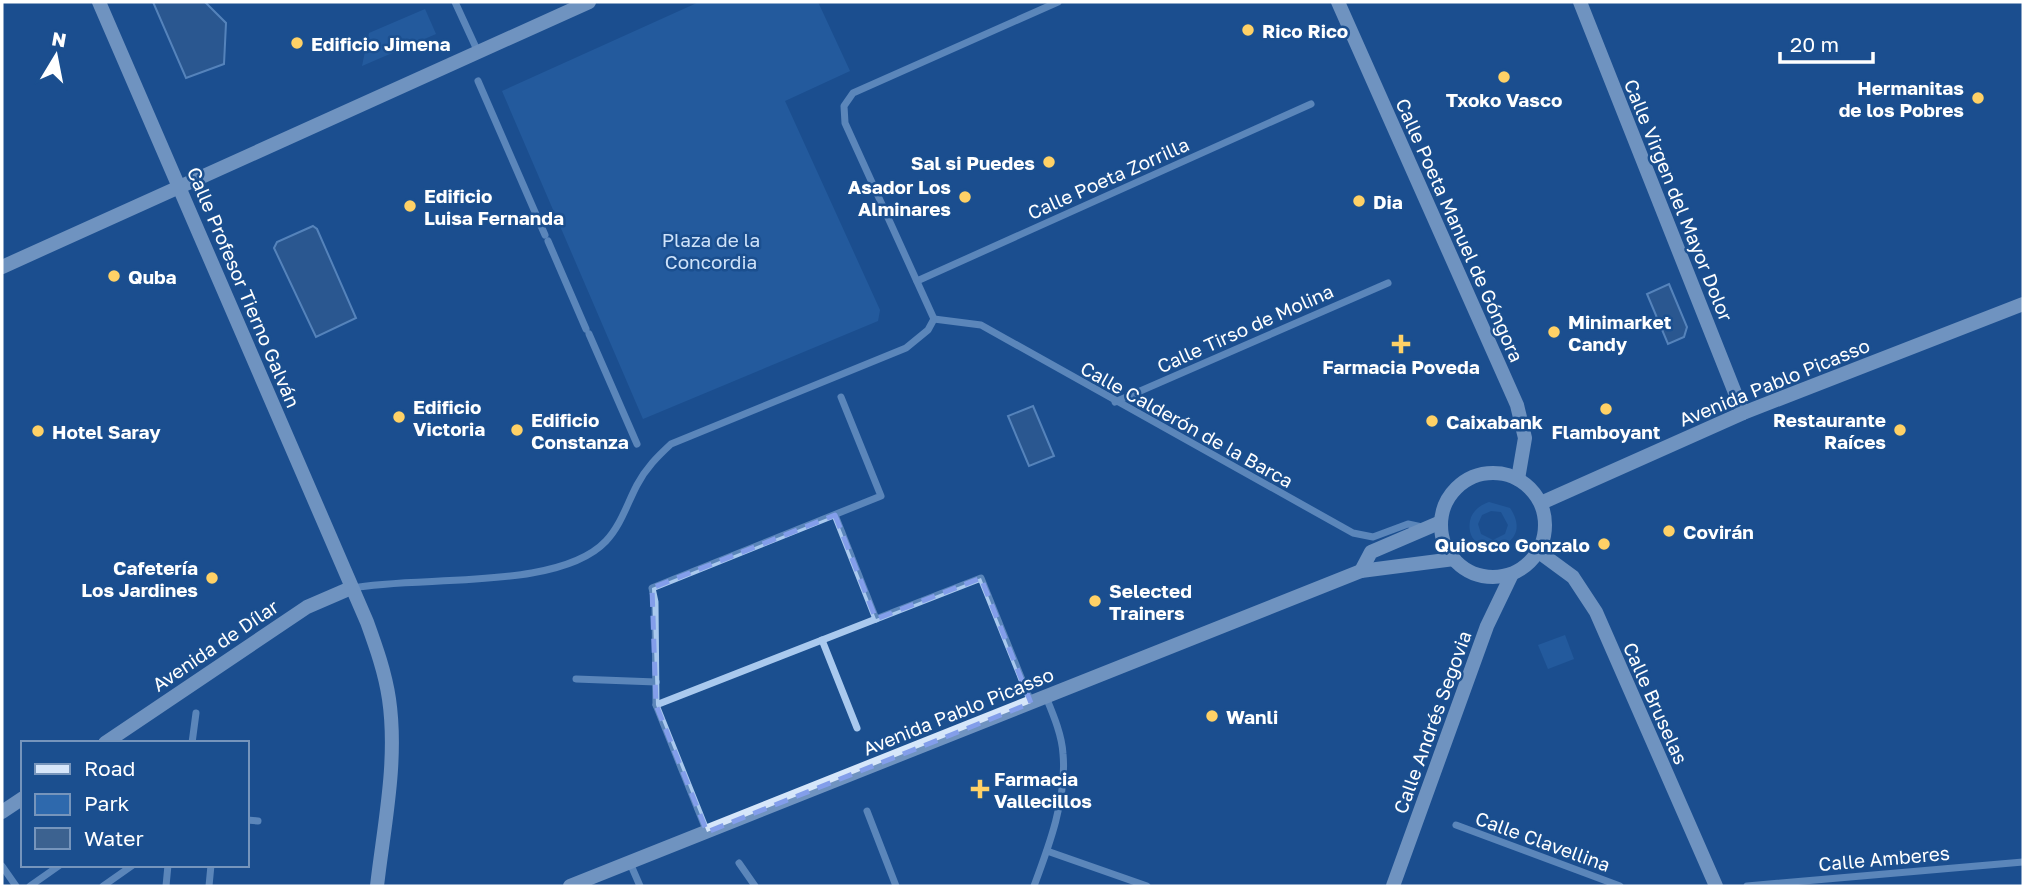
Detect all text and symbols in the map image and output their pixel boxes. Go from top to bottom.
place label: Rico Rico [1262,19,1348,42]
north arrow [21,21,91,91]
scale bar [1780,21,1873,65]
marker: Rico Rico [1240,22,1256,38]
text: N [50,26,68,51]
text: 20 m [1790,31,1839,57]
place label: Edificio Jimena [311,32,450,55]
marker: Edificio Jimena [289,35,305,51]
marker: Txoko Vasco [1496,69,1512,85]
street label: Calle Virgen del Mayor Dolor [1620,76,1738,325]
place label: Hermanitas de los Pobres [1839,76,1964,121]
place label: Txoko Vasco [1446,88,1562,111]
marker: Hermanitas de los Pobres [1970,90,1986,106]
street label: Calle Poeta Manuel de Góngora [1391,95,1529,365]
street label: Calle Poeta Zorrilla [1024,132,1192,224]
place label: Sal si Puedes [911,151,1035,174]
marker: Sal si Puedes [1041,154,1057,170]
street label: Calle Profesor Tierno Galván [183,163,305,411]
place label: Asador Los Alminares [848,175,951,220]
place label: Edificio Luisa Fernanda [424,184,564,229]
marker: Asador Los Alminares [957,189,973,205]
place label: Dia [1373,190,1403,213]
marker: Dia [1351,193,1367,209]
marker: Edificio Luisa Fernanda [402,198,418,214]
park label: Plaza de la Concordia [662,228,760,273]
place label: Quba [128,265,177,288]
marker: Quba [106,268,122,284]
street label: Calle Tirso de Molina [1153,279,1337,377]
place label: Minimarket Candy [1568,310,1672,355]
marker: Minimarket Candy [1546,324,1562,340]
street label: Avenida Pablo Picasso [1675,333,1873,431]
marker: Farmacia Poveda [1393,336,1409,352]
place label: Farmacia Poveda [1322,355,1480,378]
street label: Calle Calderón de la Barca [1077,356,1297,492]
place label: Edificio Victoria [413,395,485,440]
marker: Flamboyant [1598,401,1614,417]
place label: Edificio Constanza [531,408,629,453]
place label: Restaurante Raíces [1773,408,1886,453]
marker: Edificio Victoria [391,409,407,425]
place label: Caixabank [1446,410,1543,433]
marker: Caixabank [1424,413,1440,429]
place label: Hotel Saray [52,420,161,443]
place label: Flamboyant [1552,420,1661,443]
marker: Edificio Constanza [509,422,525,438]
marker: Restaurante Raíces [1892,422,1908,438]
marker: Hotel Saray [30,423,46,439]
place label: Covirán [1683,520,1754,543]
marker: Covirán [1661,523,1677,539]
place label: Quiosco Gonzalo [1435,533,1590,556]
marker: Quiosco Gonzalo [1596,536,1612,552]
place label: Cafetería Los Jardines [81,556,198,601]
marker: Cafetería Los Jardines [204,570,220,586]
place label: Selected Trainers [1109,579,1192,624]
marker: Selected Trainers [1087,593,1103,609]
street label: Avenida de Dílar [148,594,283,696]
street label: Calle Andrés Segovia [1388,627,1476,817]
street label: Calle Bruselas [1619,638,1693,768]
street label: Avenida Pablo Picasso [859,662,1057,760]
place label: Wanli [1226,705,1278,728]
marker: Wanli [1204,708,1220,724]
legend [21,741,248,867]
text: Road [84,755,135,781]
place label: Farmacia Vallecillos [994,767,1092,812]
marker: Farmacia Vallecillos [972,781,988,797]
text: Park [84,790,130,816]
street label: Calle Clavellina [1472,806,1614,876]
text: Water [84,825,144,851]
street label: Calle Amberes [1817,841,1951,875]

